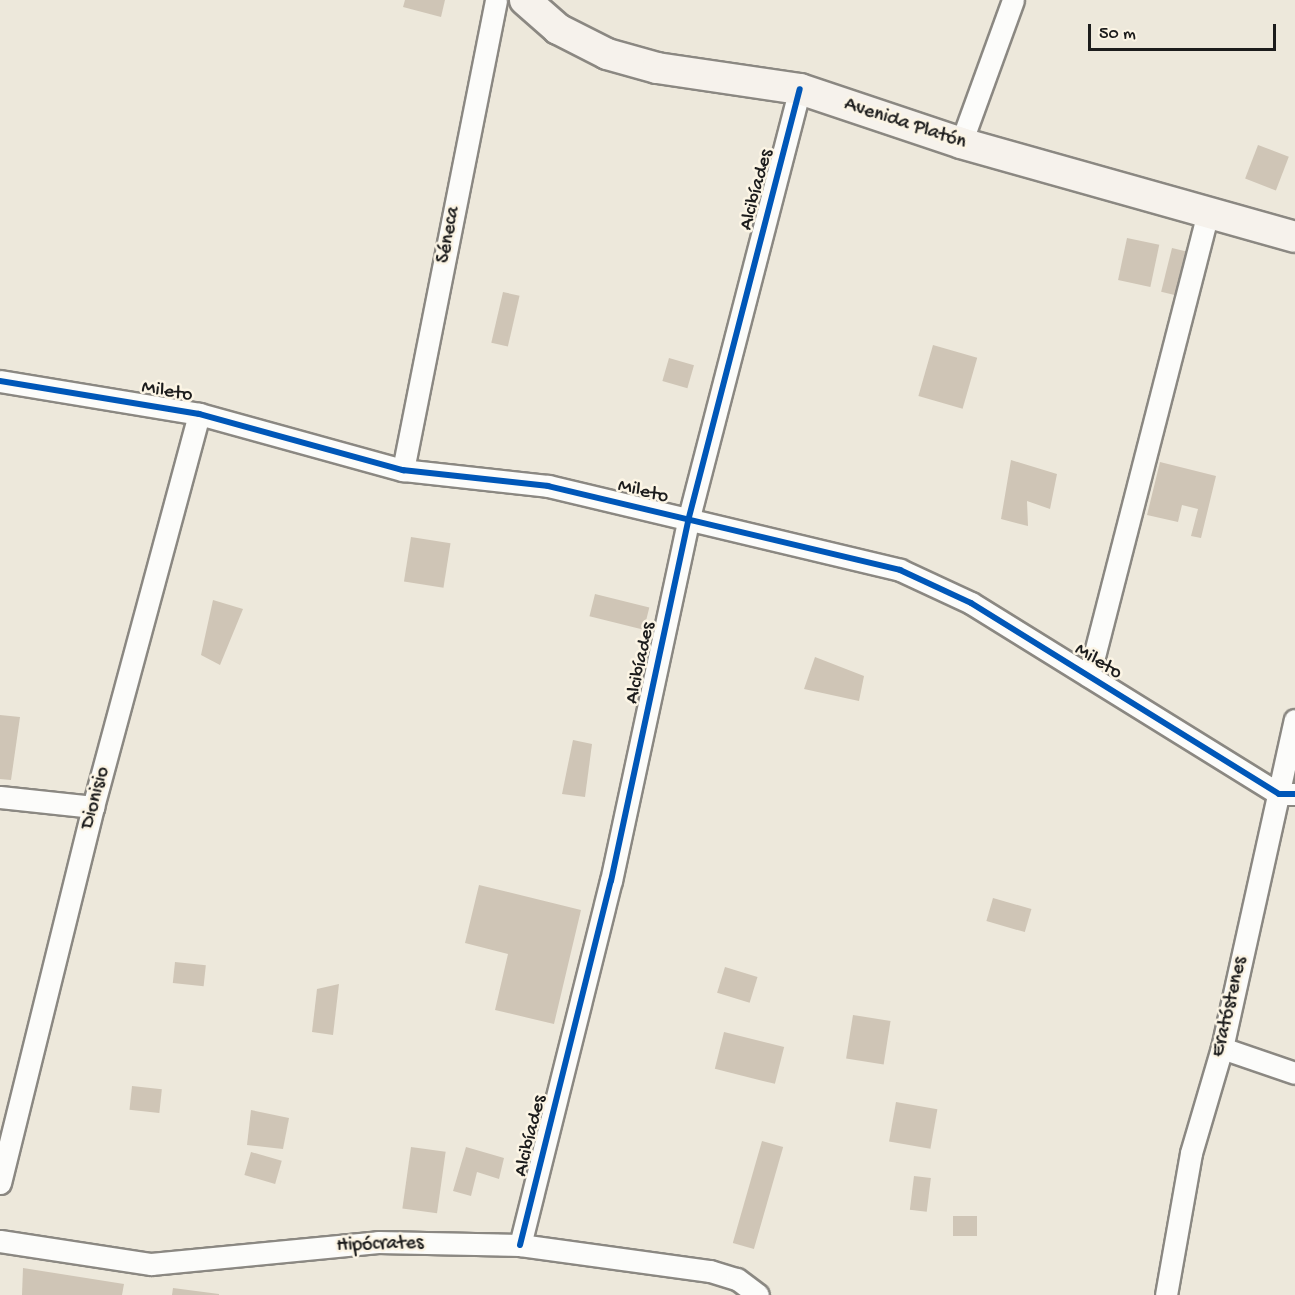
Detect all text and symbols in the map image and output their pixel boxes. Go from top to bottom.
scale bar [1091,12,1278,50]
text: 50 m [1099,24,1136,45]
street label: Avenida Platón [841,93,969,155]
street label: Alcibíades [735,147,779,233]
street label: Séneca [432,205,466,265]
street label: Mileto [140,376,194,408]
street label: Mileto [615,474,671,510]
street label: Alcibíades [621,620,661,706]
street label: Mileto [1070,638,1126,686]
street label: Dionisio [76,764,116,832]
street label: Eratóstenes [1207,954,1253,1060]
street label: Alcibíades [509,1093,553,1179]
street label: Hipócrates [336,1231,424,1259]

